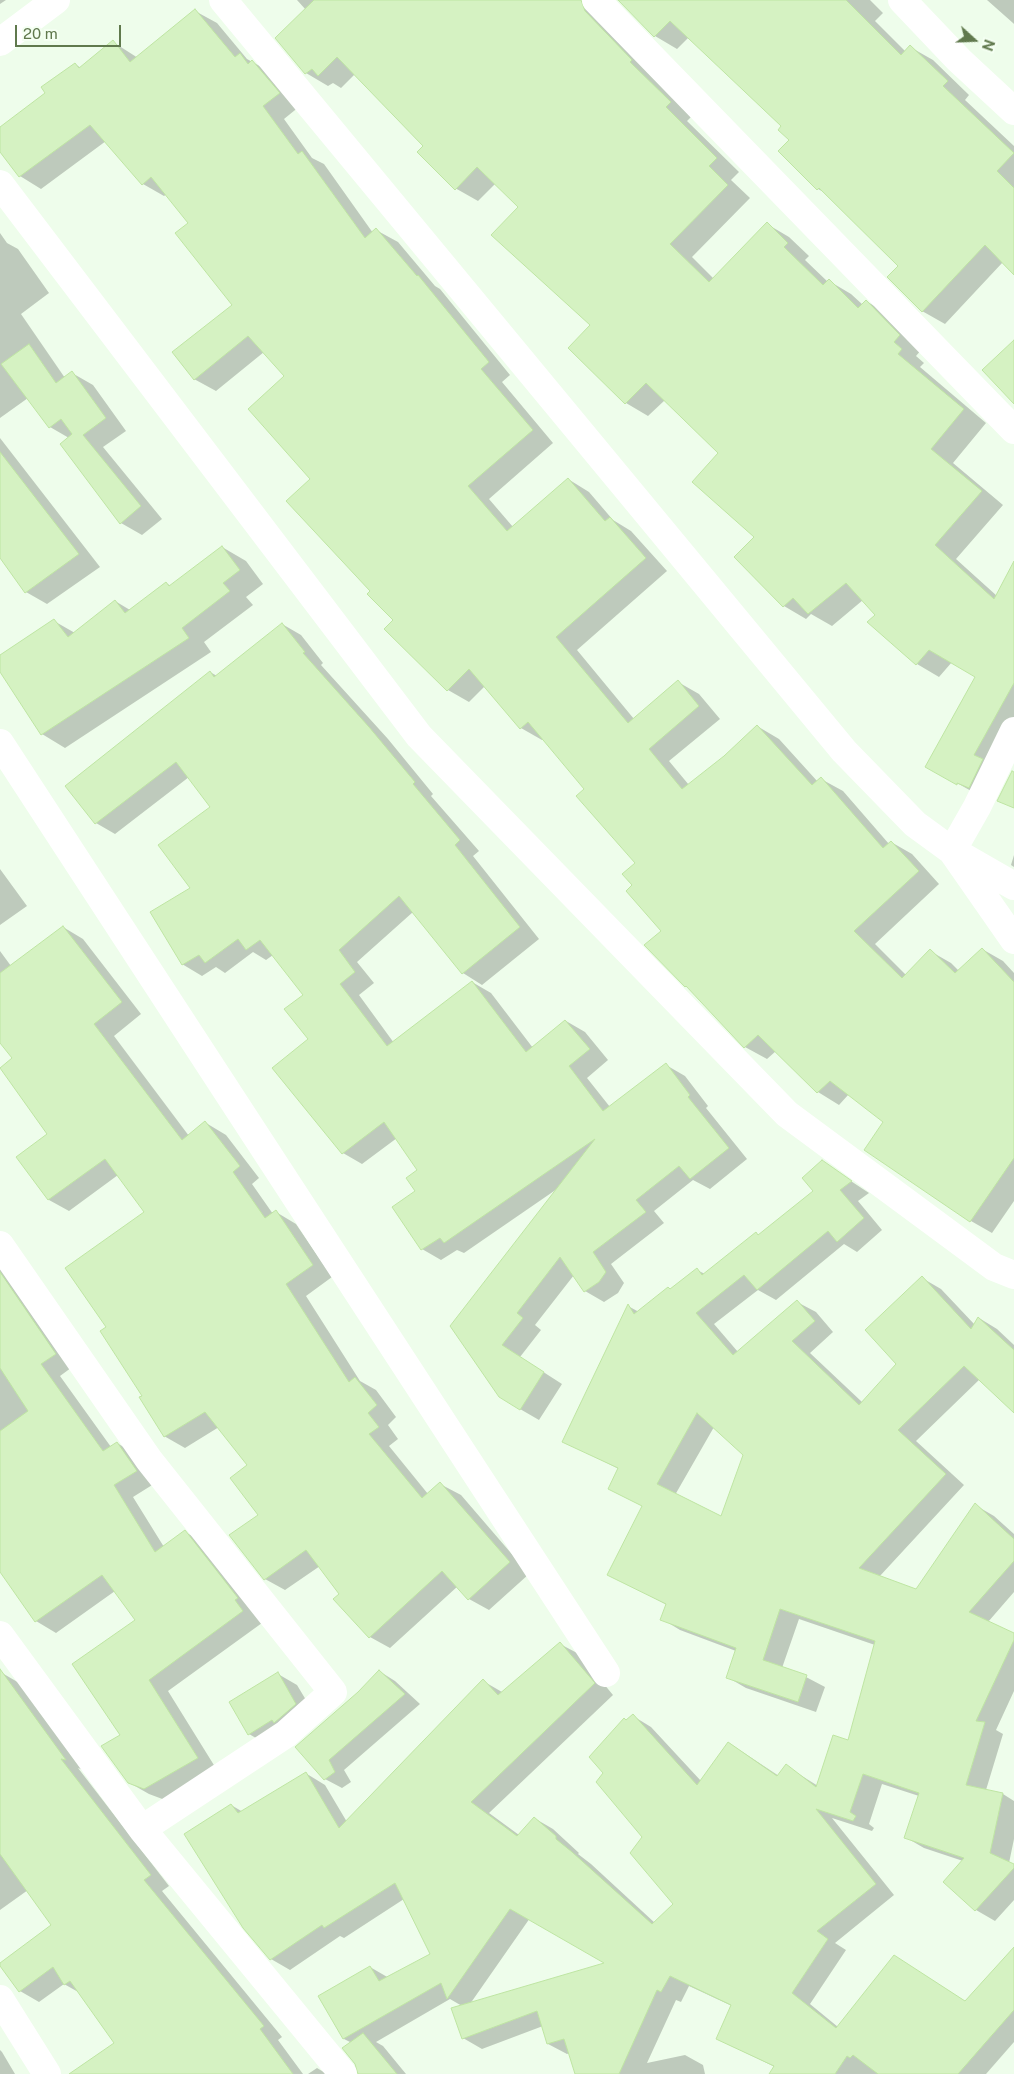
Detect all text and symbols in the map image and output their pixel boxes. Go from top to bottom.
scale bar [18,15,124,47]
north arrow [949,15,999,65]
text: 20 m [23,25,58,42]
text: N [979,37,997,53]

